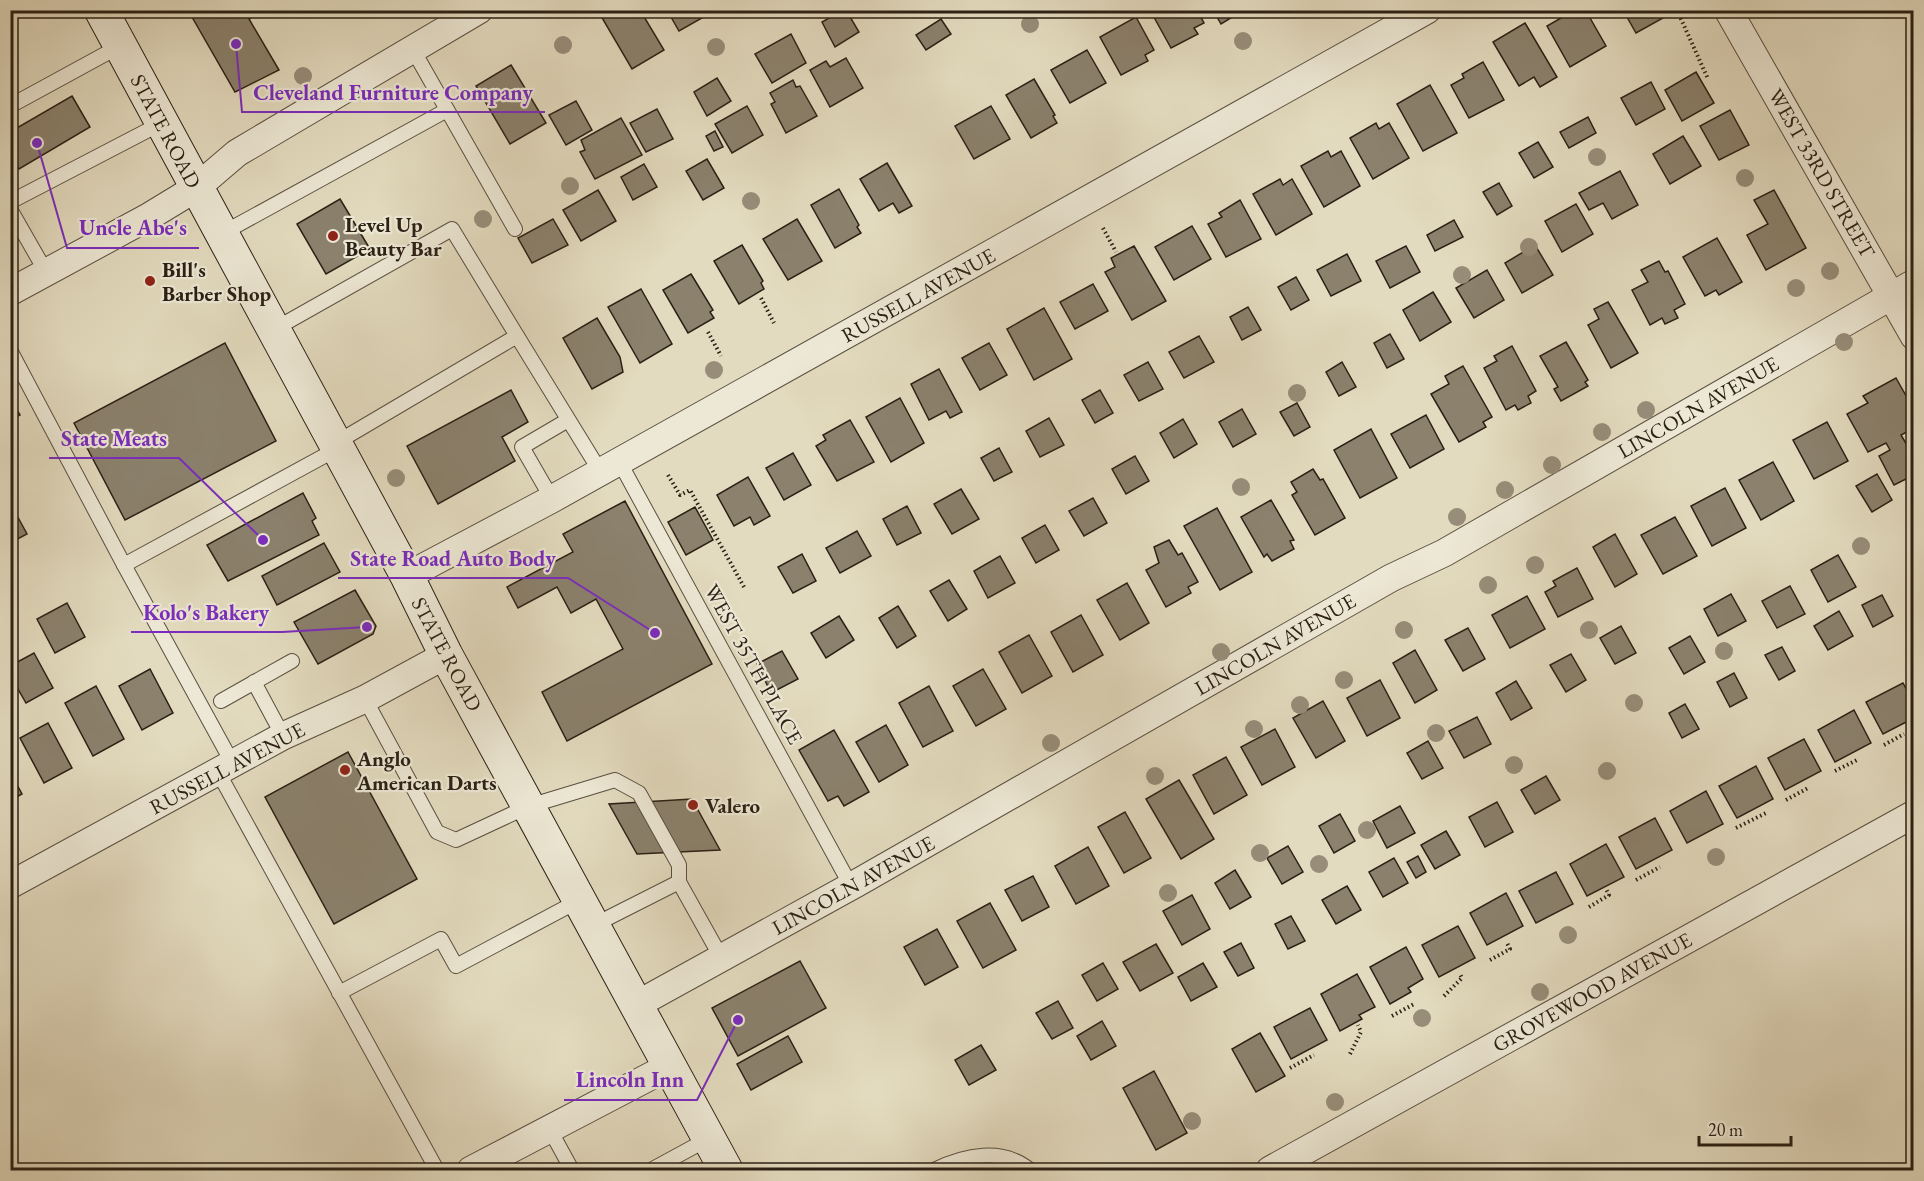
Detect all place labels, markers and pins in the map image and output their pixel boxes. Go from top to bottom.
callout: Cleveland Furniture Company [242,72,545,112]
callout: Uncle Abe's [67,208,199,248]
place label: Level Up Beauty Bar [345,211,442,262]
marker: Level Up Beauty Bar [326,229,340,243]
place label: Bill's Barber Shop [162,256,272,307]
marker: Bill's Barber Shop [143,274,157,288]
callout: State Meats [49,418,179,458]
callout: State Road Auto Body [338,538,568,578]
callout: Kolo's Bakery [131,592,282,632]
place label: Anglo American Darts [356,745,497,796]
marker: Anglo American Darts [338,763,352,777]
place label: Valero [705,792,761,819]
marker: Valero [686,798,700,812]
callout: Lincoln Inn [564,1060,697,1100]

